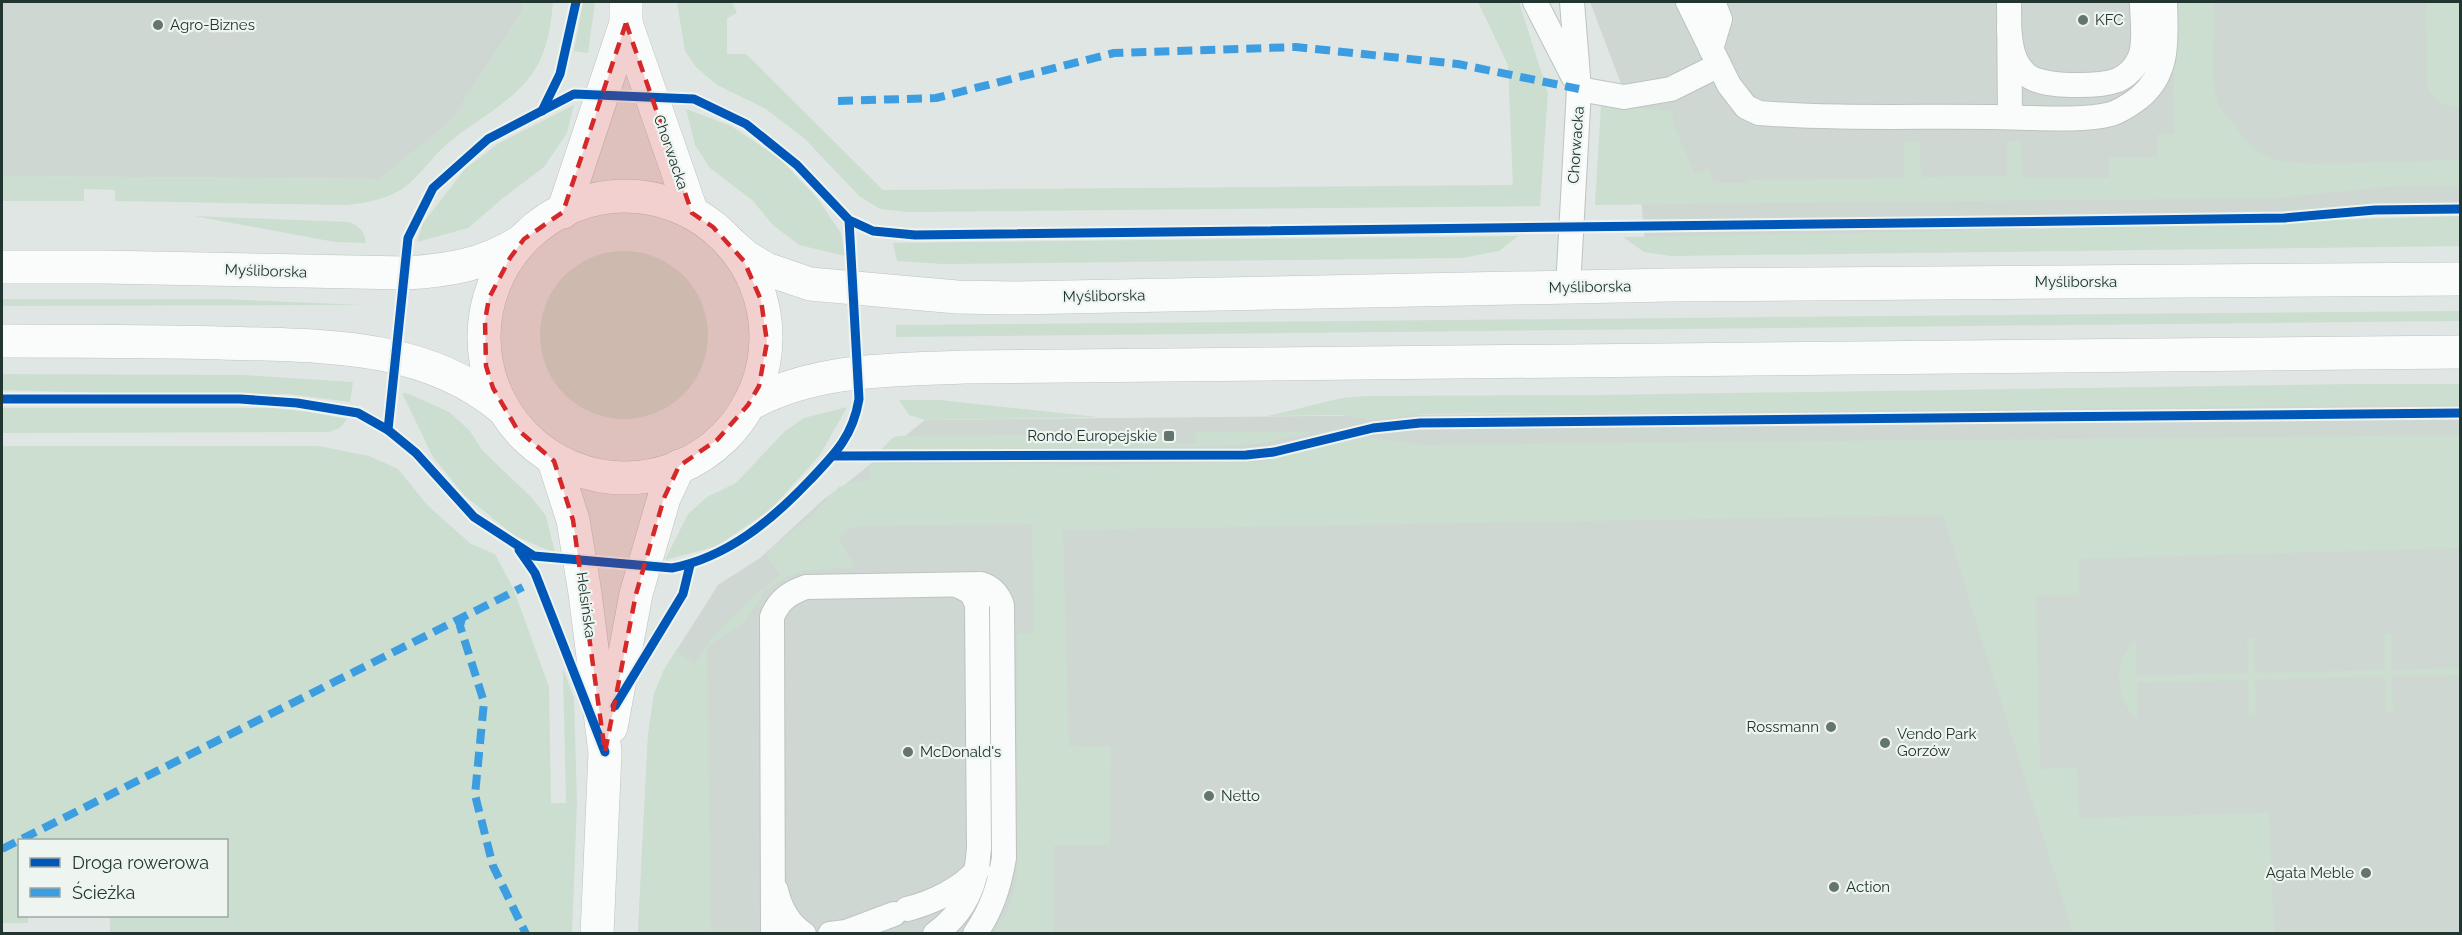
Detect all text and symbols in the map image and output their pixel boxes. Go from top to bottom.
place label: KFC [2095,11,2124,29]
marker: KFC [2076,13,2090,27]
place label: Agro-Biznes [170,16,255,34]
marker: Agro-Biznes [151,18,165,32]
street label: Chorwacka [1564,106,1588,184]
street label: Chorwacka [650,112,692,192]
street label: Myśliborska [224,261,308,281]
street label: Myśliborska [2035,273,2117,291]
street label: Myśliborska [1549,277,1631,297]
street label: Myśliborska [1063,286,1145,306]
place label: Rondo Europejskie [1027,427,1157,445]
marker: Rondo Europejskie [1162,429,1176,443]
street label: Helsińska [572,571,600,639]
place label: Rossmann [1747,718,1819,736]
marker: Rossmann [1824,720,1838,734]
place label: Vendo Park Gorzów [1897,725,1976,760]
marker: Vendo Park Gorzów [1878,736,1892,750]
place label: McDonald's [920,743,1001,761]
marker: McDonald's [901,745,915,759]
place label: Netto [1221,787,1260,805]
marker: Netto [1202,789,1216,803]
legend [18,839,228,917]
text: Droga rowerowa [72,852,209,873]
place label: Agata Meble [2266,864,2354,882]
marker: Agata Meble [2359,866,2373,880]
place label: Action [1846,878,1890,896]
marker: Action [1827,880,1841,894]
text: Ścieżka [72,881,135,903]

